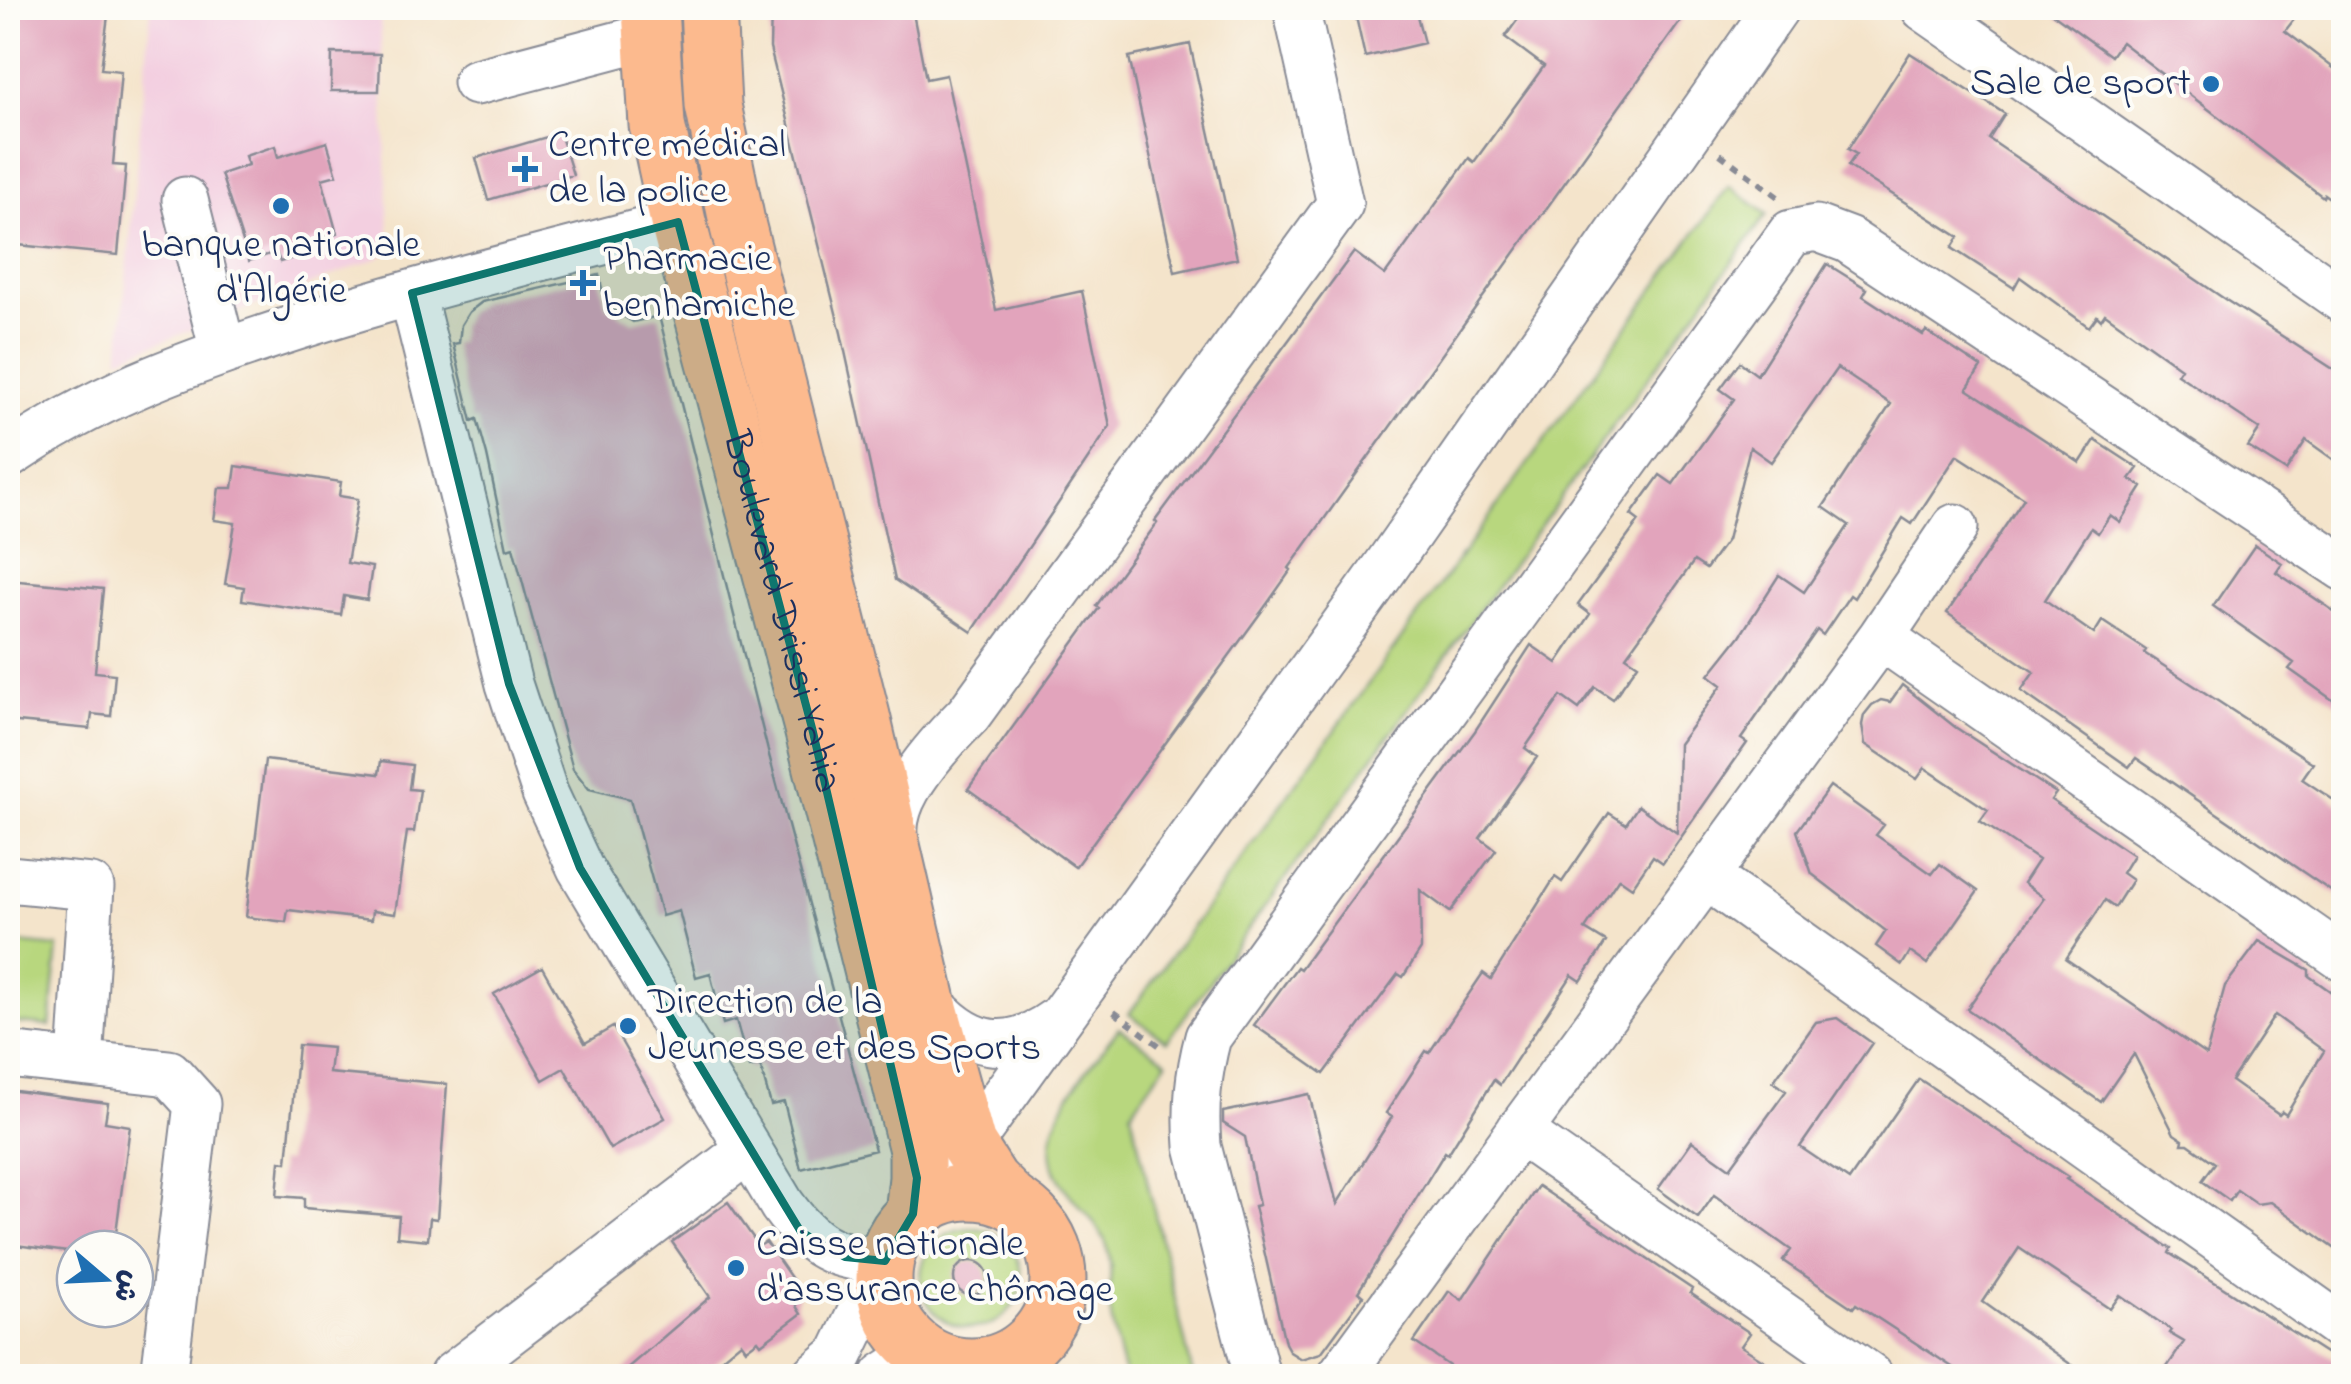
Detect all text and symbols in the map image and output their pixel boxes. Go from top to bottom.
place label: Sale de sport [1970,55,2191,114]
marker: Sale de sport [2200,73,2222,95]
place label: Centre médical de la police [548,117,786,222]
marker: Centre médical de la police [512,156,538,182]
marker: banque nationale d'Algérie [270,195,292,217]
place label: banque nationale d'Algérie [142,217,420,322]
place label: Pharmacie benhamiche [603,231,795,336]
marker: Pharmacie benhamiche [572,272,594,294]
street label: Boulevard Drissi Yahia [705,424,857,799]
place label: Direction de la Jeunesse et des Sports [647,974,1041,1079]
marker: Direction de la Jeunesse et des Sports [617,1015,639,1037]
place label: Caisse nationale d'assurance chômage [756,1216,1113,1321]
north arrow [55,1229,155,1329]
marker: Caisse nationale d'assurance chômage [725,1257,747,1279]
text: ش [101,1265,150,1307]

